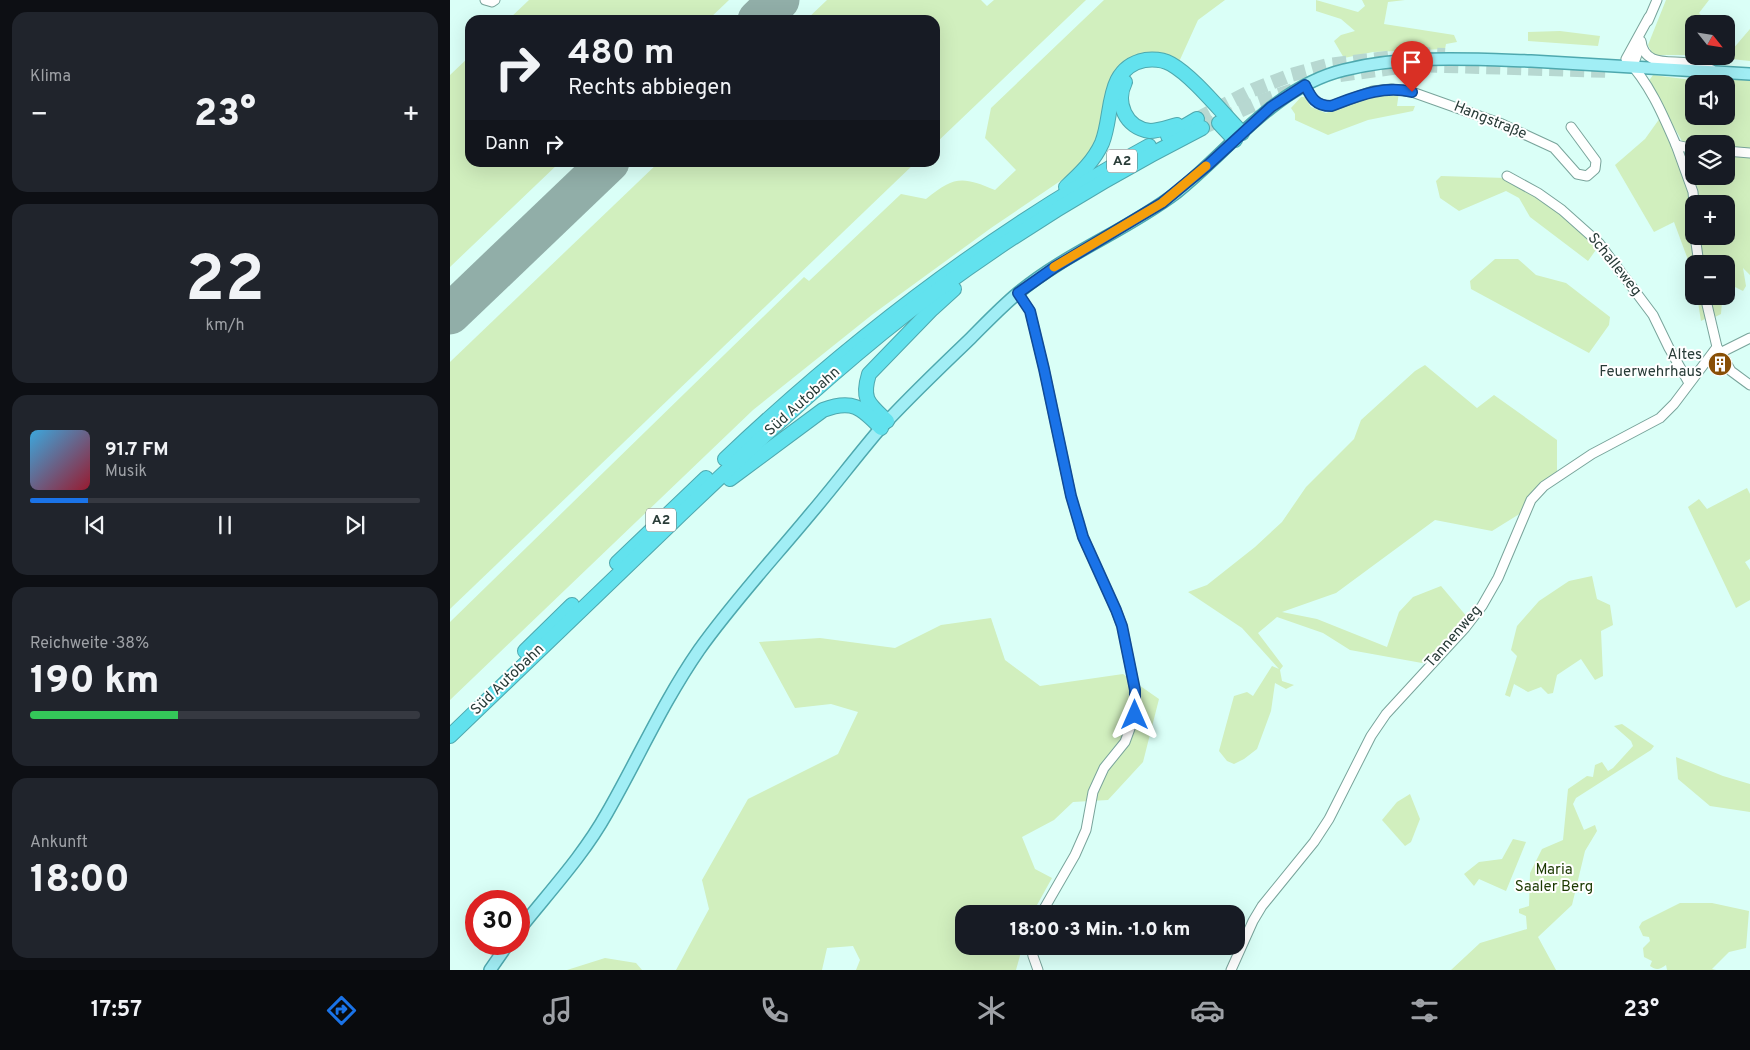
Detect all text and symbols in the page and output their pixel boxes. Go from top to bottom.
north arrow [1685,15,1735,65]
map controls [1685,15,1735,305]
text: 480 m [568,32,674,76]
icon: right [485,35,550,100]
pin [1391,41,1433,92]
icon: arrive [1398,48,1426,76]
text: Klima [30,67,71,87]
text: Rechts abbiegen [568,75,732,102]
button: sound [1685,75,1735,125]
text: 23° [194,91,256,140]
text: − [30,98,48,134]
text: + [402,98,420,134]
street label: Hangstraße [1451,98,1529,144]
icon: right [540,130,568,158]
text: Dann [485,132,530,156]
button: layers [1685,135,1735,185]
road number: A2 [1107,150,1137,172]
button: + [1685,195,1735,245]
street label: Schalleweg [1583,230,1645,300]
text: 22 [185,242,265,324]
button: − [1685,255,1735,305]
text: km/h [206,316,244,336]
place label: Altes Feuerwehrhaus [1599,346,1702,382]
building icon: Altes Feuerwehrhaus [1707,351,1733,377]
street label: Süd Autobahn [761,363,845,441]
text: 91.7 FM [105,438,169,462]
text: Musik [105,462,147,482]
road number: A2 [646,508,676,532]
icon: previous [81,511,109,539]
icon: pause [211,511,239,539]
icon: next [341,511,369,539]
street label: Tannenweg [1422,602,1486,672]
text: Reichweite · 38% [30,634,149,654]
street label: Süd Autobahn [467,640,549,720]
text: 190 km [30,658,160,707]
position arrow [1108,688,1160,740]
text: Ankunft [30,833,88,853]
text: 18:00 [30,857,130,906]
park label: Maria Saaler Berg [1515,861,1593,897]
speed limit sign: 30 [465,890,530,955]
text: 18:00 · 3 Min. · 1.0 km [1010,918,1190,942]
icon: directions [324,993,359,1028]
icon: music [540,993,575,1028]
icon: phone [757,993,792,1028]
icon: climate [974,993,1009,1028]
icon: car [1190,993,1225,1028]
icon: filters [1407,993,1442,1028]
text: 17:57 [91,997,142,1024]
text: 23° [1623,997,1659,1024]

